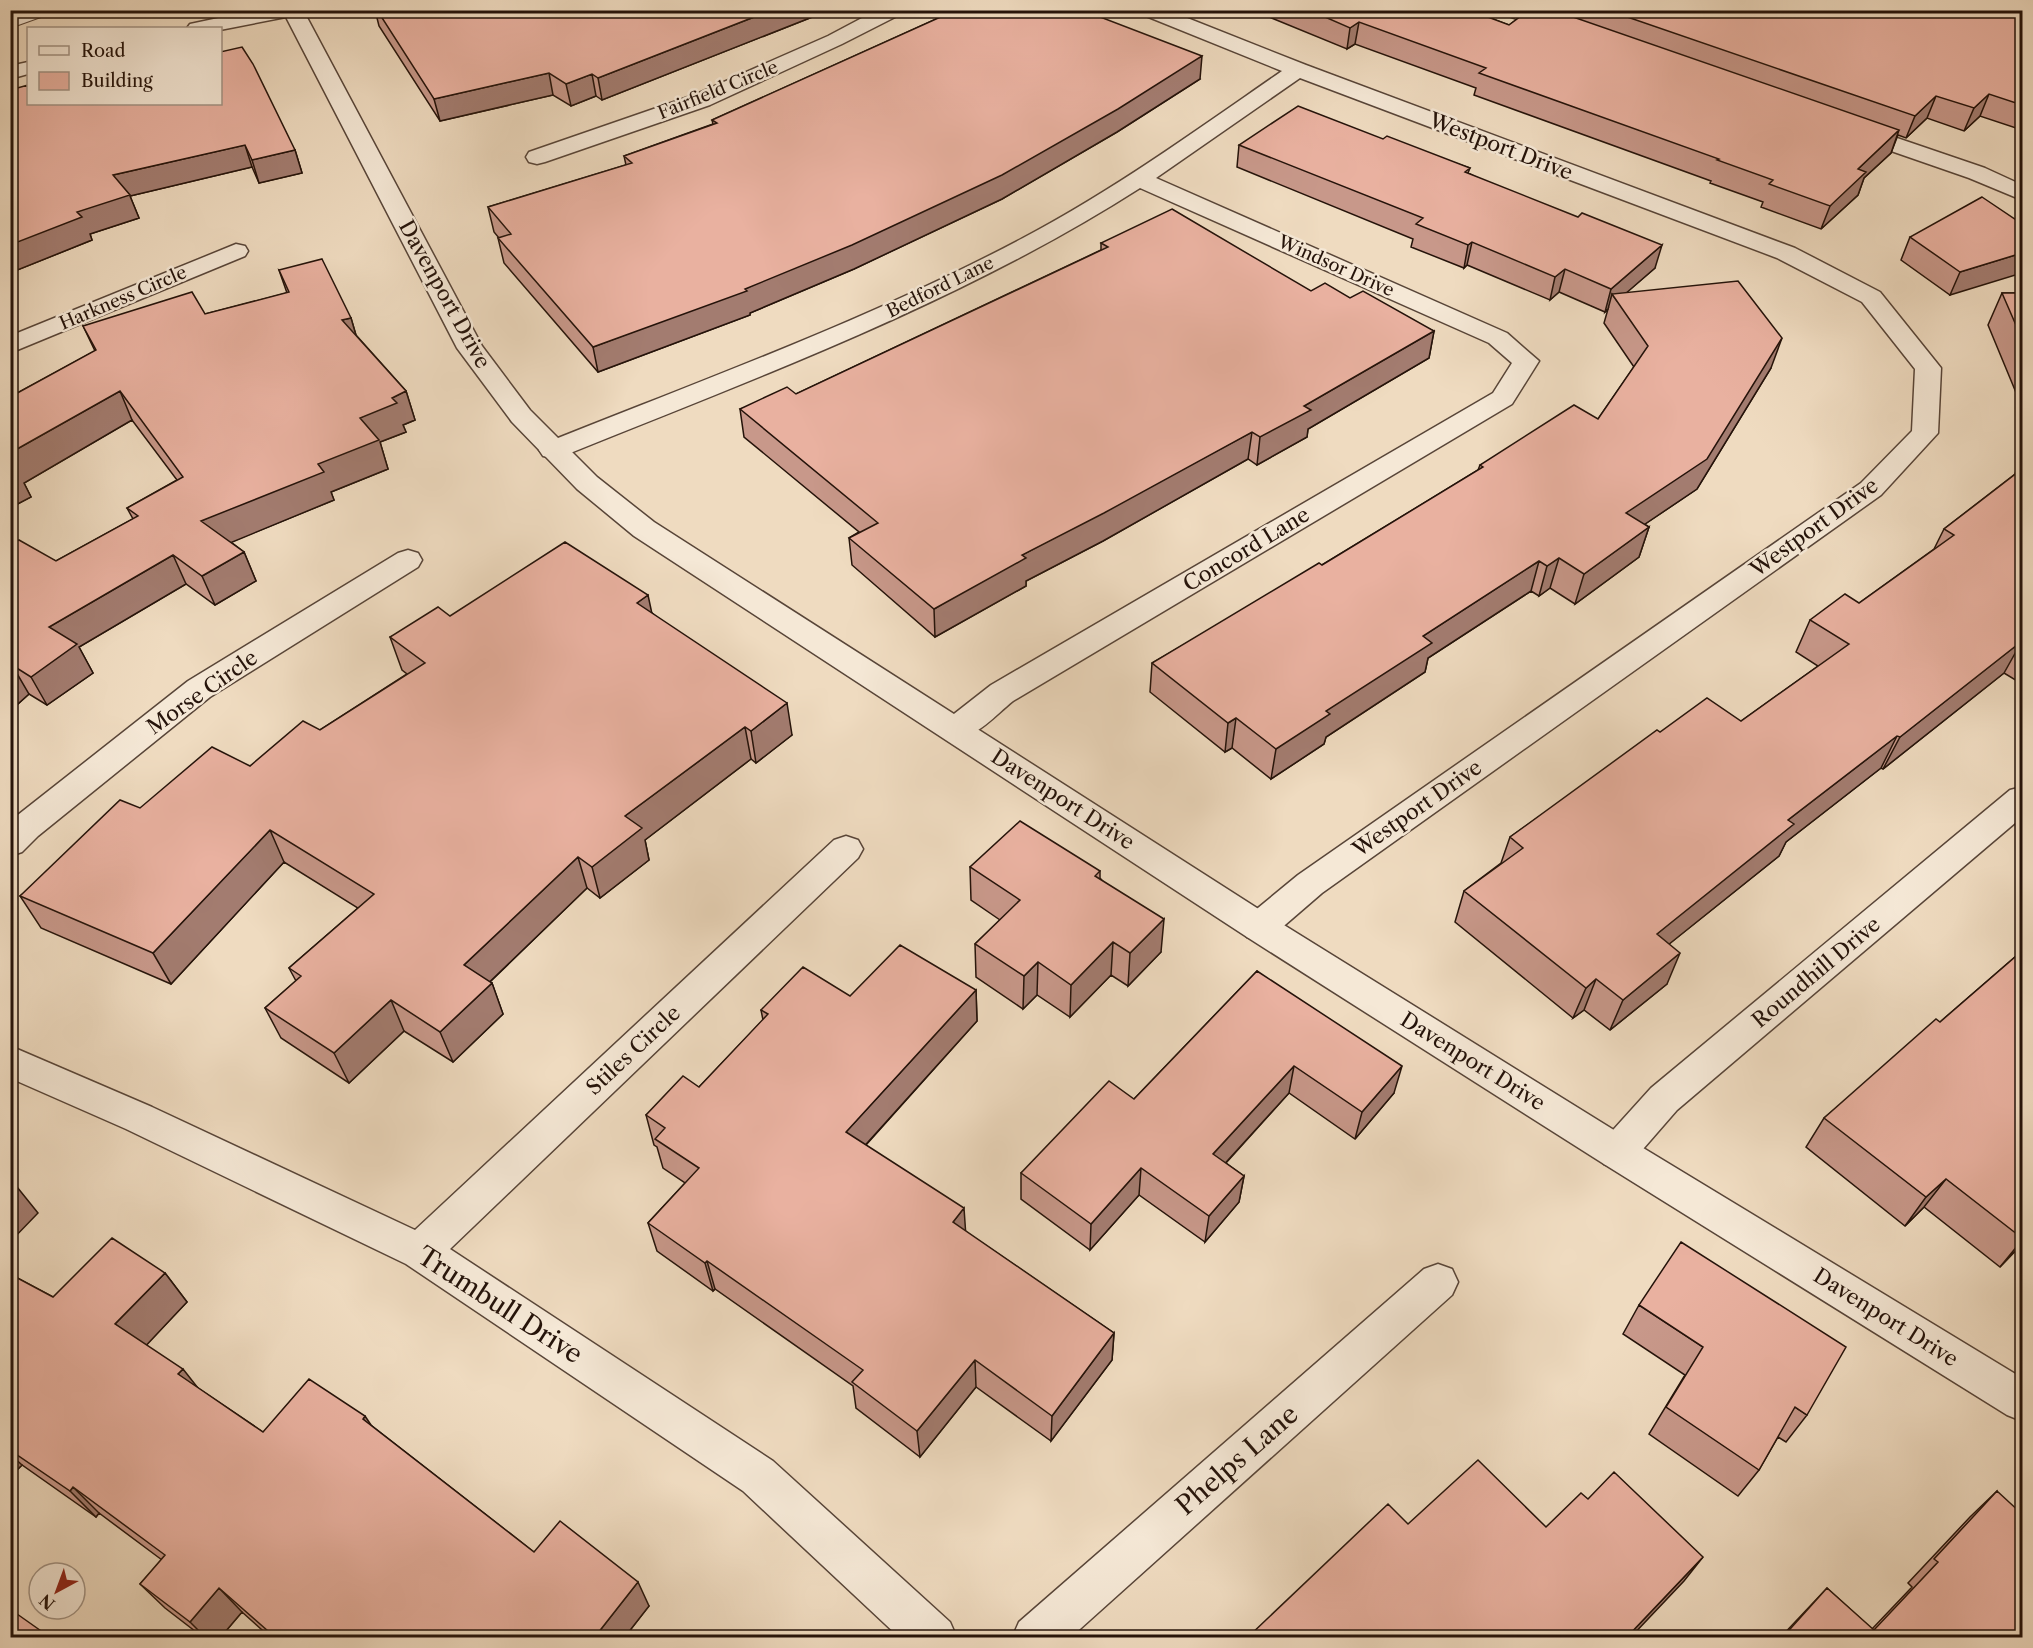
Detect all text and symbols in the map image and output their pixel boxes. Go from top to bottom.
legend [27,27,222,105]
text: Road [81,40,126,62]
street label: Fairfield Circle [655,56,781,124]
text: Building [81,70,153,92]
street label: Westport Drive [1425,107,1576,185]
street label: Davenport Drive [394,216,496,372]
street label: Windsor Drive [1273,230,1398,301]
street label: Bedford Lane [883,252,997,322]
street label: Harkness Circle [56,261,190,335]
street label: Westport Drive [1744,472,1883,582]
street label: Concord Lane [1178,502,1314,596]
street label: Morse Circle [142,645,262,739]
street label: Davenport Drive [987,743,1139,855]
street label: Westport Drive [1347,754,1486,862]
street label: Roundhill Drive [1747,911,1885,1033]
street label: Stiles Circle [581,1000,685,1100]
street label: Davenport Drive [1396,1007,1550,1115]
street label: Trumbull Drive [411,1240,589,1370]
street label: Davenport Drive [1809,1263,1963,1371]
street label: Phelps Lane [1169,1398,1305,1522]
north arrow [27,1561,87,1621]
text: N [35,1590,59,1614]

